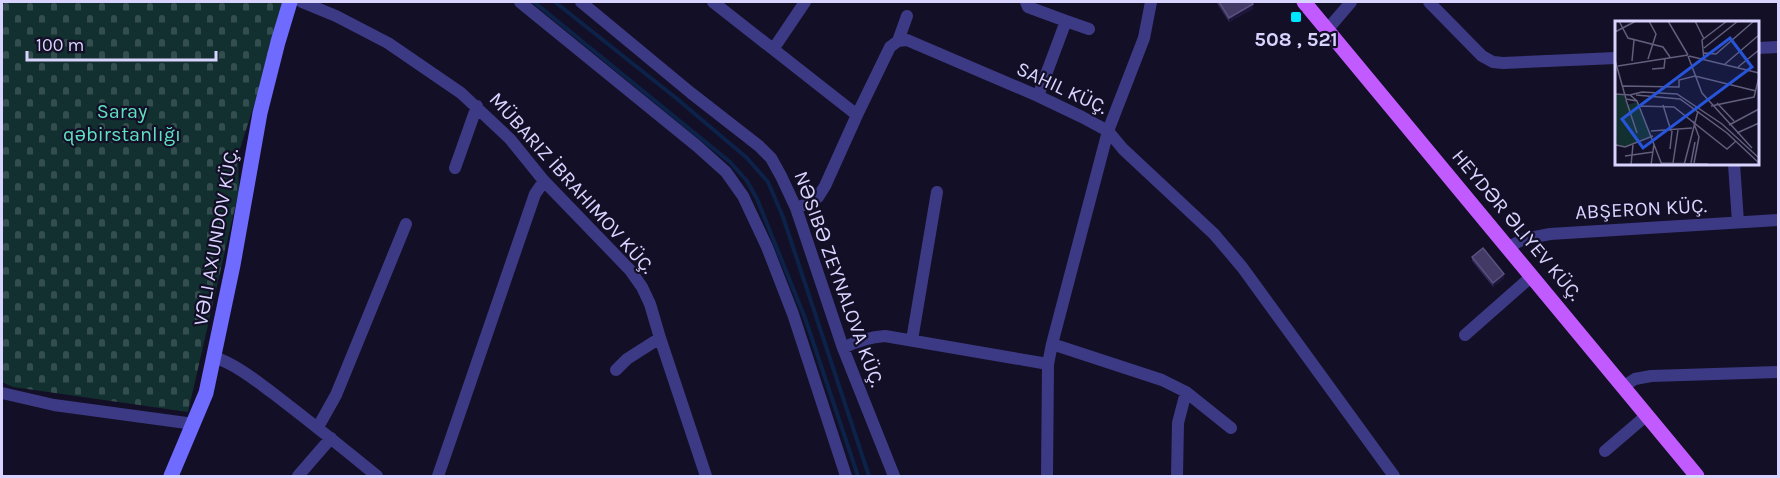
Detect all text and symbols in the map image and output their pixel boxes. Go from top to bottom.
marker: 508 , 521 [1289,10,1303,24]
inset map [1615,21,1759,165]
scale bar [27,24,216,62]
place label: 508 , 521 [1254,28,1338,51]
text: 100 m [36,34,84,56]
street label: SAHIL KÜÇ. [1013,57,1111,119]
street label: MÜBARIZ İBRAHIMOV KÜÇ. [485,88,659,278]
park label: Saray qəbirstanlığı [63,100,181,146]
street label: HEYDƏR ƏLIYEV KÜÇ. [1447,145,1587,305]
street label: VƏLI AXUNDOV KÜÇ. [189,146,243,328]
street label: NƏSIBƏ ZEYNALOVA KÜÇ. [789,168,889,390]
street label: ABŞERON KÜÇ. [1575,194,1707,224]

